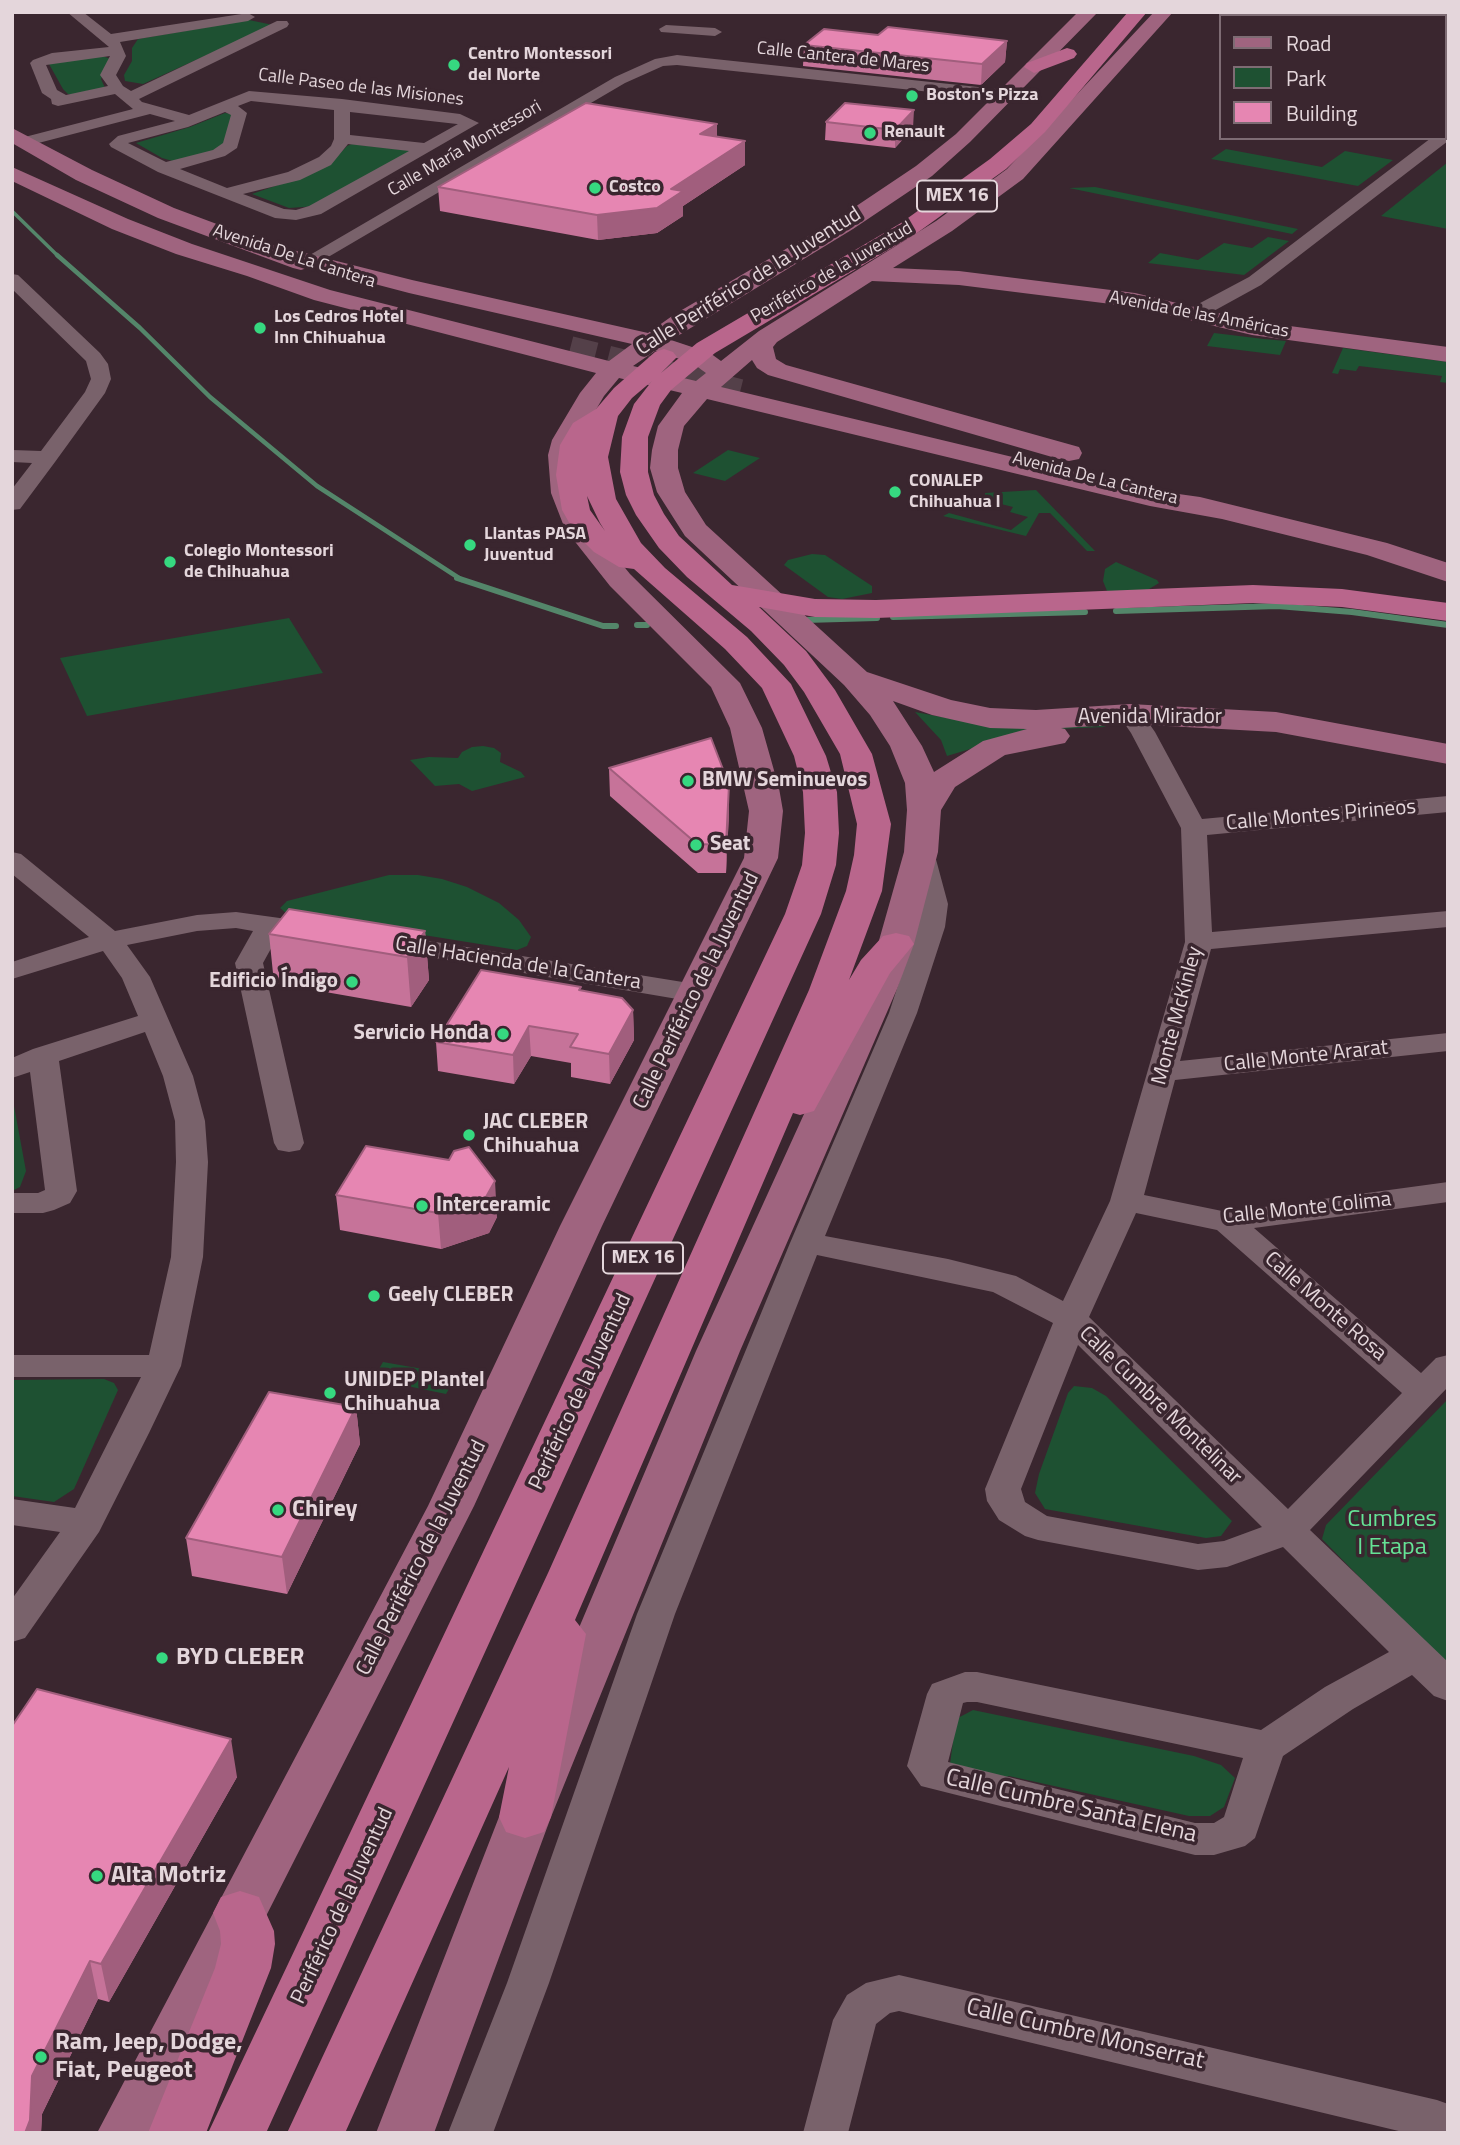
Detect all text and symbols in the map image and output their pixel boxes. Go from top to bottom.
legend [1218,14,1446,140]
text: Road [1286,27,1331,59]
street label: Calle Cantera de Mares [756,38,930,78]
place label: Centro Montessori del Norte [468,44,612,86]
marker: Centro Montessori del Norte [446,57,462,73]
text: Park [1286,62,1326,94]
street label: Calle Paseo de las Misiones [257,65,465,111]
place label: Boston's Pizza [926,85,1038,107]
marker: Boston's Pizza [904,88,920,104]
street label: Calle María Montessori [385,96,545,202]
text: Building [1286,97,1357,129]
place label: Renault [884,122,945,144]
marker: Renault [862,125,878,141]
place label: Costco [609,177,661,199]
marker: Costco [587,180,603,196]
road number: MEX 16 [917,180,997,212]
street label: Calle Periférico de la Juventud [632,202,866,362]
street label: Periférico de la Juventud [747,218,917,328]
street label: Avenida De La Cantera [210,221,378,293]
street label: Avenida de las Américas [1107,287,1291,343]
place label: Los Cedros Hotel Inn Chihuahua [274,307,404,350]
marker: Los Cedros Hotel Inn Chihuahua [252,320,268,336]
street label: Avenida De La Cantera [1010,448,1180,510]
place label: CONALEP Chihuahua I [909,471,1001,514]
marker: CONALEP Chihuahua I [887,484,903,500]
place label: Llantas PASA Juventud [484,524,586,566]
marker: Llantas PASA Juventud [462,537,478,553]
place label: Colegio Montessori de Chihuahua [184,541,334,584]
marker: Colegio Montessori de Chihuahua [162,554,178,570]
street label: Avenida Mirador [1078,705,1222,731]
place label: BMW Seminuevos [702,768,867,794]
marker: BMW Seminuevos [680,773,696,789]
street label: Calle Montes Pirineos [1225,795,1417,837]
place label: Seat [710,832,751,858]
marker: Seat [688,837,704,853]
street label: Calle Periférico de la Juventud [629,868,765,1114]
street label: Calle Hacienda de la Cantera [393,932,643,996]
street label: Monte McKinley [1147,944,1209,1088]
place label: Edificio Índigo [209,969,338,995]
marker: Edificio Índigo [344,974,360,990]
place label: Servicio Honda [353,1021,489,1047]
marker: Servicio Honda [495,1026,511,1042]
street label: Calle Monte Ararat [1223,1036,1389,1078]
place label: JAC CLEBER Chihuahua [483,1110,588,1160]
marker: JAC CLEBER Chihuahua [461,1127,477,1143]
street label: Calle Monte Colima [1222,1188,1392,1230]
place label: Interceramic [436,1193,551,1219]
marker: Interceramic [414,1198,430,1214]
road number: MEX 16 [603,1242,683,1274]
street label: Calle Monte Rosa [1259,1247,1391,1367]
place label: Geely CLEBER [388,1283,513,1309]
marker: Geely CLEBER [366,1288,382,1304]
street label: Periférico de la Juventud [524,1290,638,1494]
street label: Calle Cumbre Montelinar [1073,1322,1247,1490]
place label: UNIDEP Plantel Chihuahua [344,1368,485,1418]
marker: UNIDEP Plantel Chihuahua [322,1385,338,1401]
street label: Calle Periférico de la Juventud [352,1436,492,1680]
place label: Chirey [292,1496,357,1524]
marker: Chirey [270,1502,286,1518]
park label: Cumbres I Etapa [1347,1506,1437,1562]
place label: BYD CLEBER [176,1644,304,1672]
marker: BYD CLEBER [154,1650,170,1666]
street label: Calle Cumbre Santa Elena [943,1764,1199,1850]
street label: Periférico de la Juventud [286,1804,400,2008]
place label: Alta Motriz [111,1862,226,1890]
marker: Alta Motriz [89,1868,105,1884]
street label: Calle Cumbre Monserrat [963,1994,1207,2076]
place label: Ram, Jeep, Dodge, Fiat, Peugeot [55,2029,243,2085]
marker: Ram, Jeep, Dodge, Fiat, Peugeot [33,2049,49,2065]

